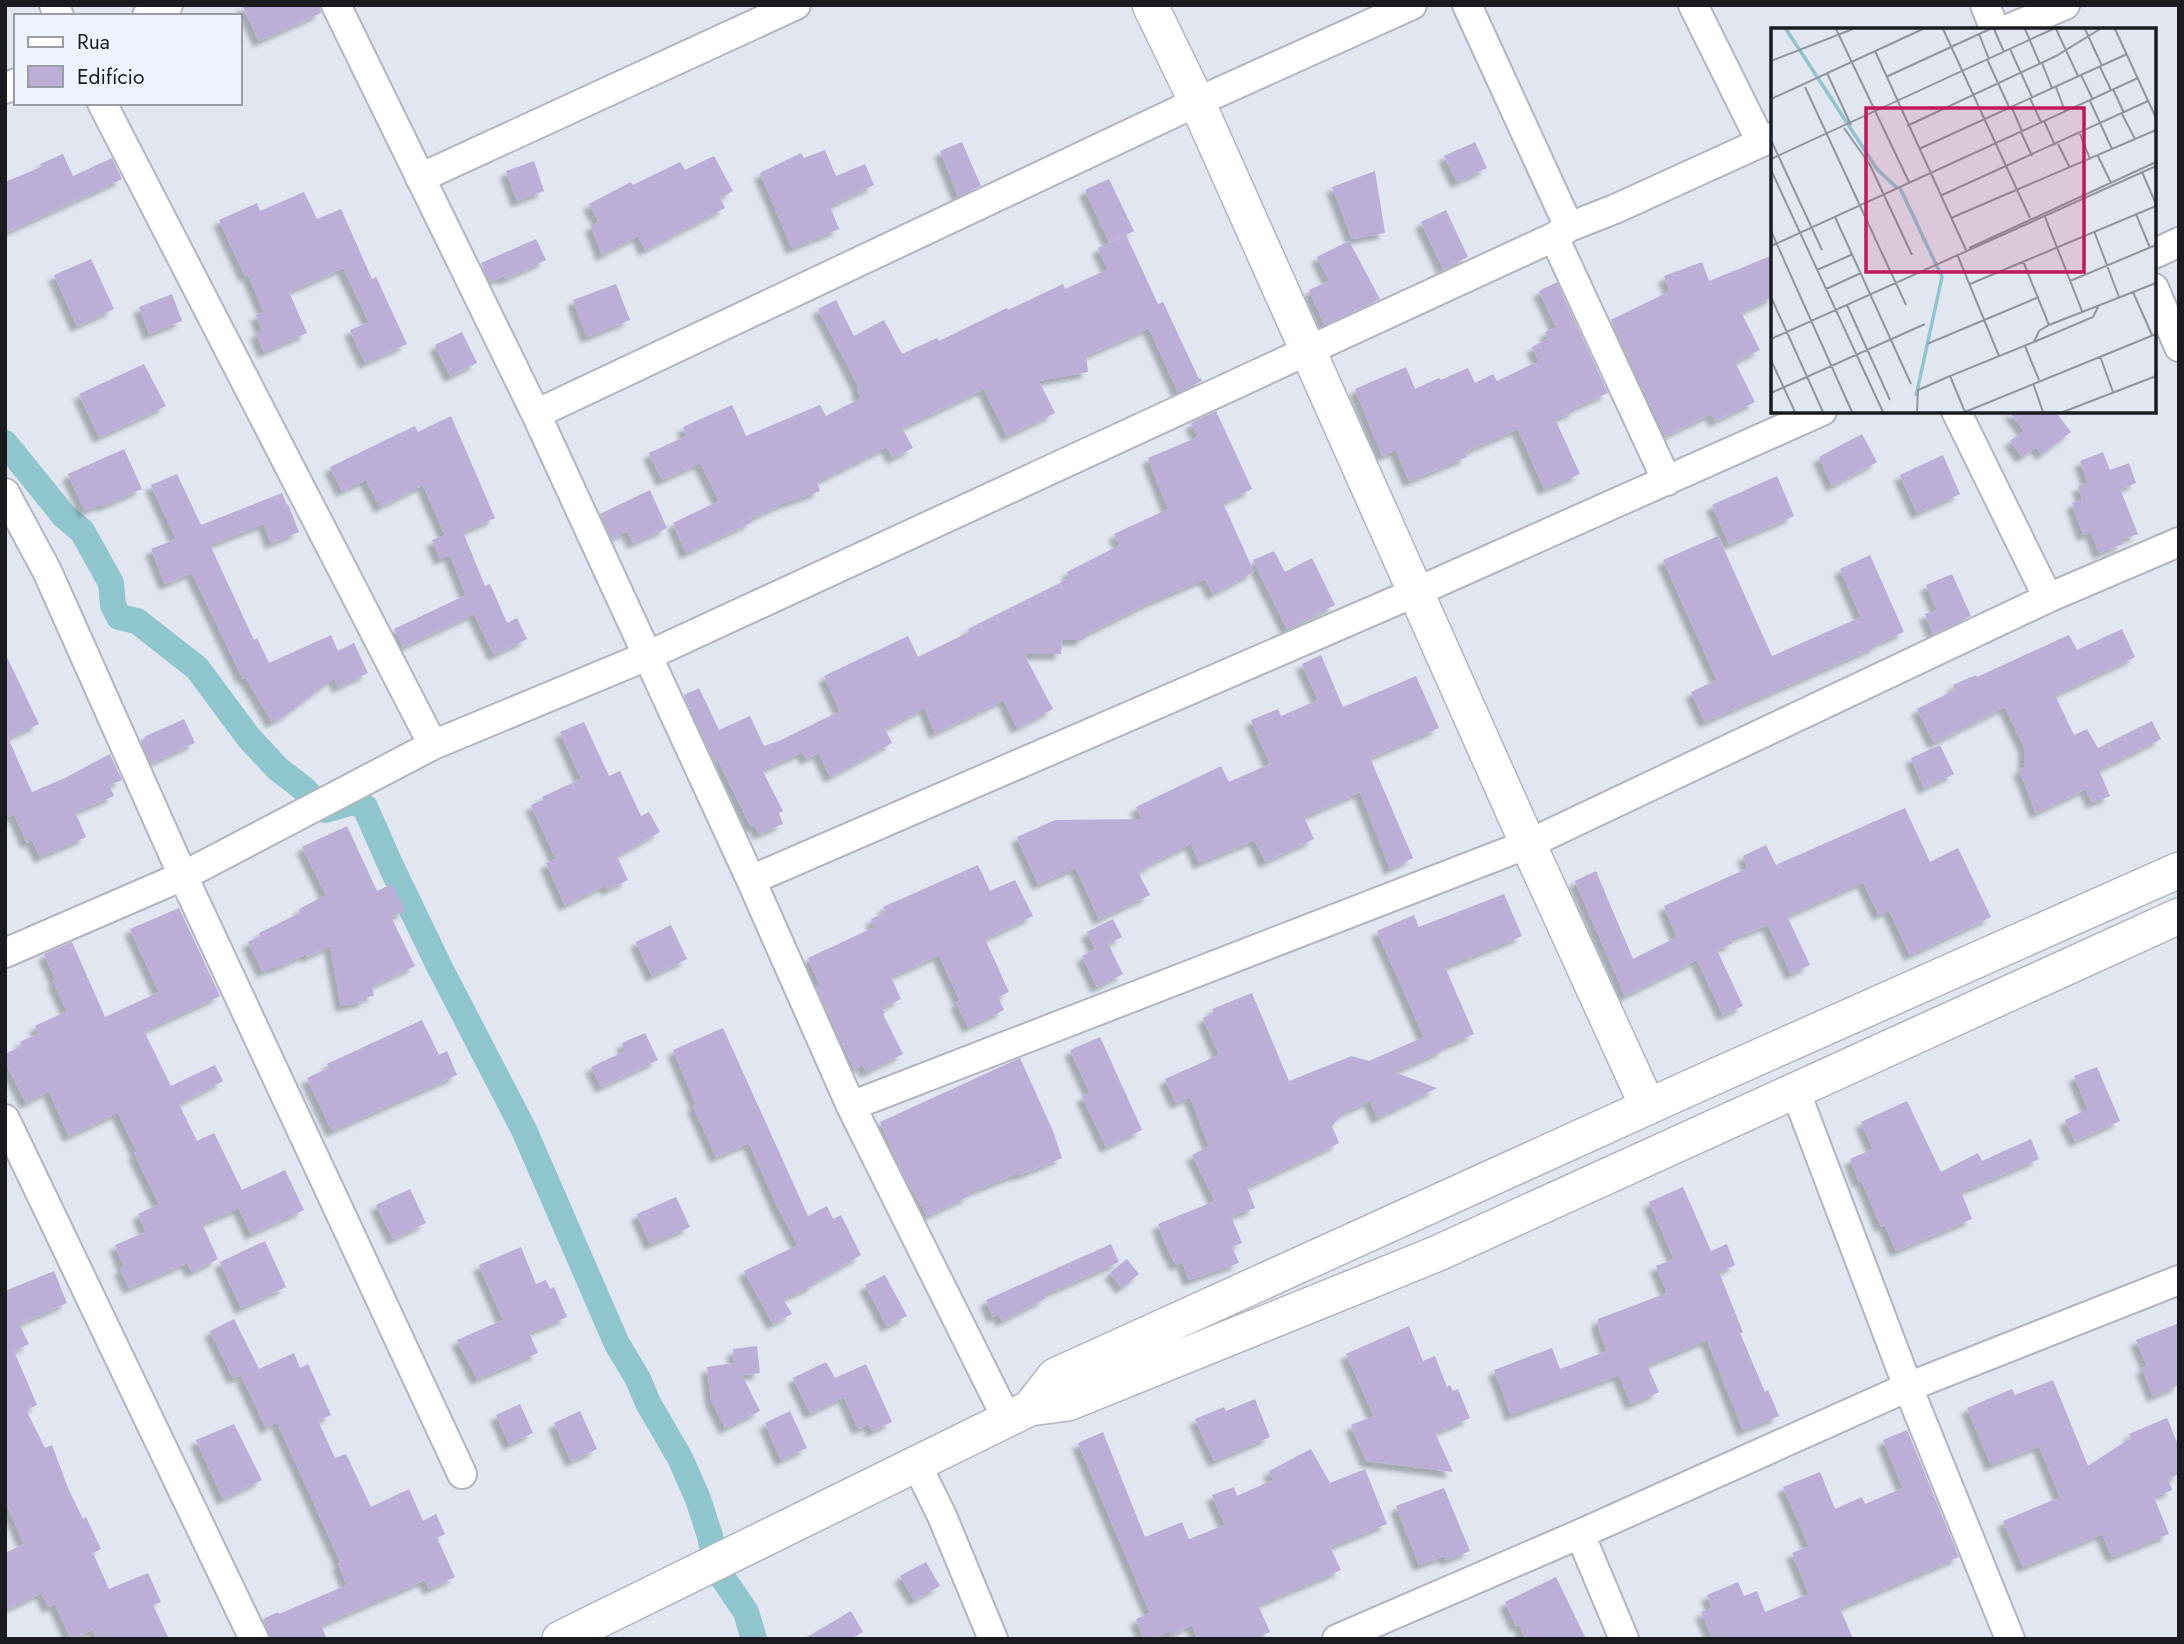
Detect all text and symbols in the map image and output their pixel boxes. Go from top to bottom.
legend [14,14,242,105]
text: Rua [77,27,110,57]
inset map [1771,28,2156,413]
text: Edifício [77,62,144,92]

